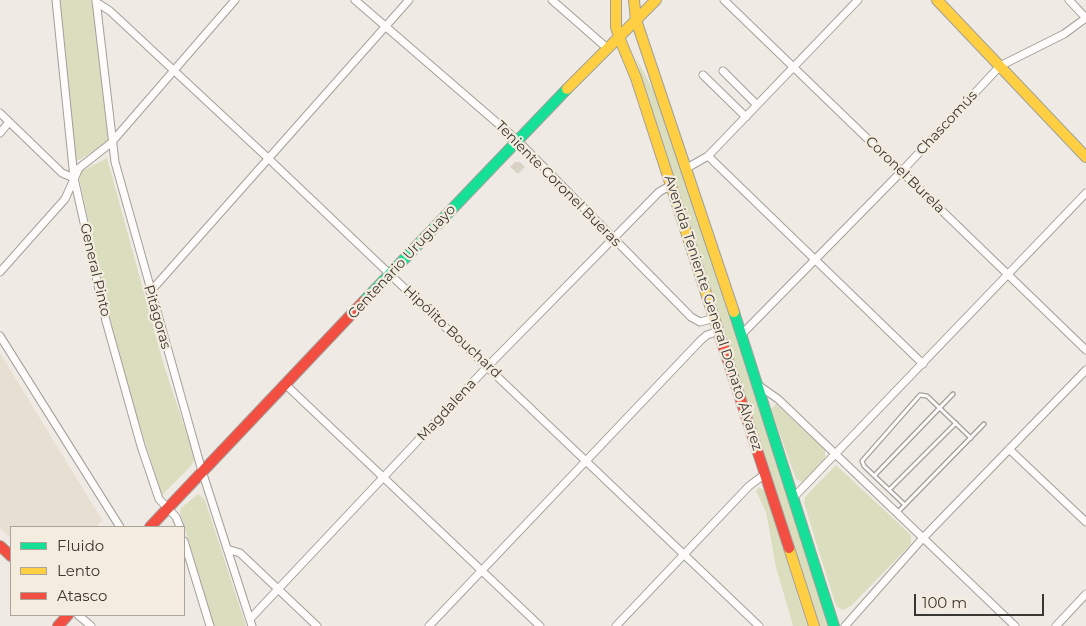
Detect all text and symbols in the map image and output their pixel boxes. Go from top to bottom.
street label: Chascomús [913,87,981,159]
street label: Teniente Coronel Bueras [492,118,624,250]
street label: Coronel Burela [862,133,948,217]
street label: Avenida Teniente General Donato Álvarez [660,173,766,453]
street label: Centenario Uruguayo [345,201,459,323]
street label: General Pinto [76,222,114,318]
street label: Hipólito Bouchard [400,282,504,382]
street label: Pitágoras [140,283,174,351]
street label: Magdalena [414,375,480,445]
legend [10,526,185,616]
text: Fluido [57,536,104,555]
text: Lento [57,561,100,580]
scale bar [916,584,1046,616]
text: Atasco [57,586,107,605]
text: 100 m [922,593,967,612]

